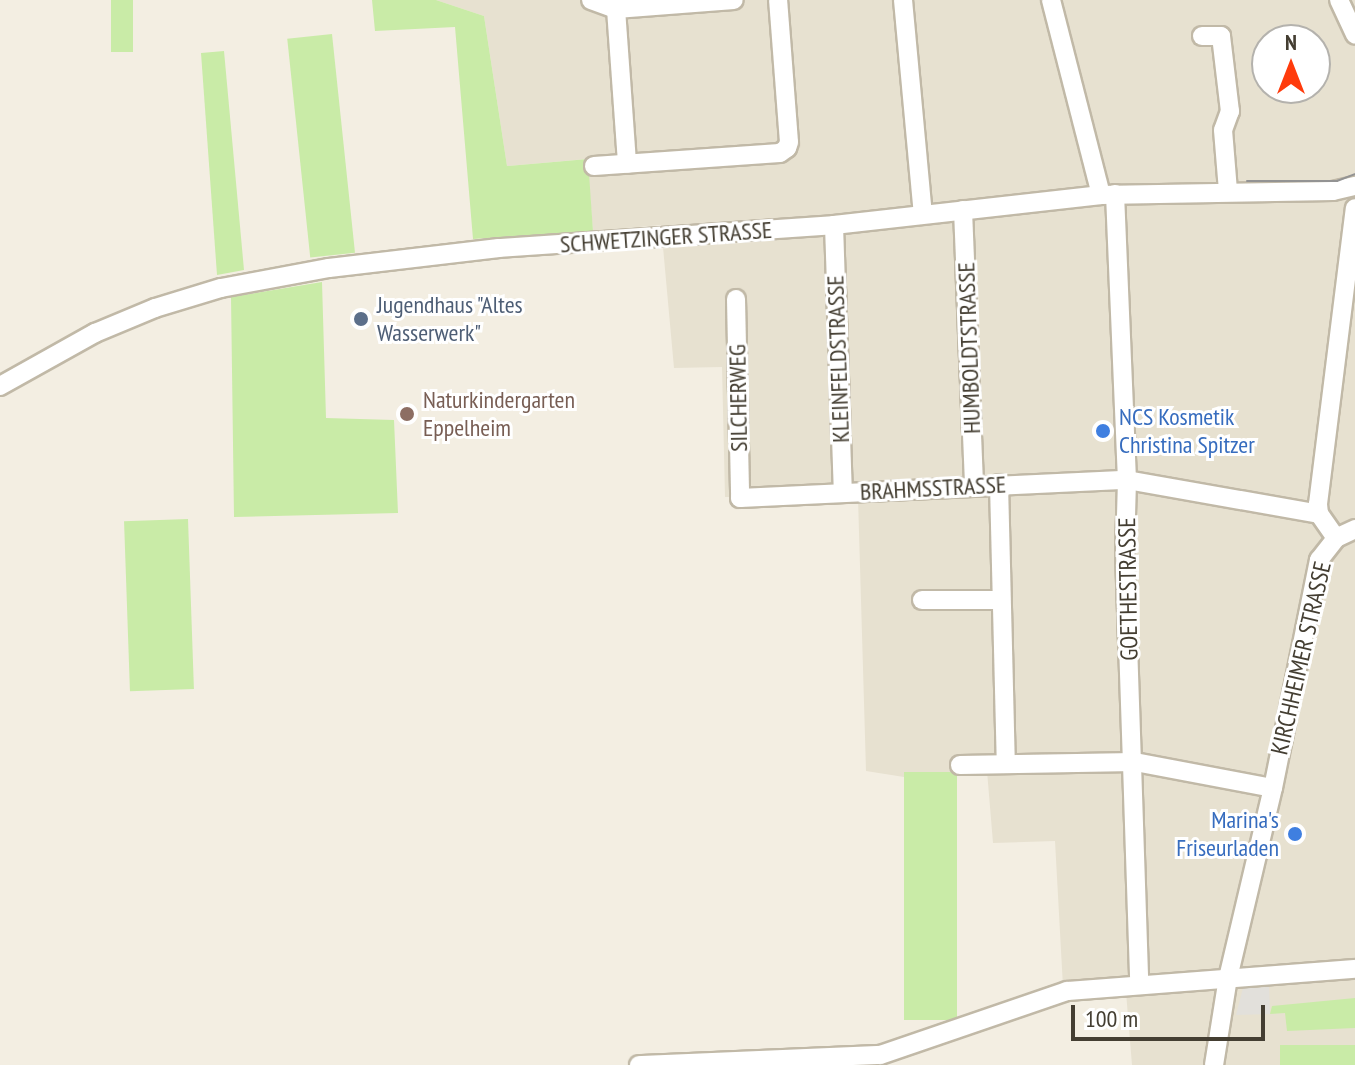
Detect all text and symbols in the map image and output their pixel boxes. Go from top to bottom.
north arrow [1251,24,1331,104]
text: N [1285,28,1297,56]
street label: SCHWETZINGER STRASSE [559,215,773,259]
street label: HUMBOLDTSTRASSE [952,262,986,434]
street label: KLEINFELDSTRASSE [821,275,855,443]
place label: Jugendhaus "Altes Wasserwerk" [377,291,524,347]
marker: Jugendhaus "Altes Wasserwerk" [352,310,370,328]
street label: SILCHERWEG [723,344,753,452]
place label: Naturkindergarten Eppelheim [423,386,575,442]
place label: NCS Kosmetik Christina Spitzer [1119,403,1255,459]
marker: Naturkindergarten Eppelheim [398,405,416,423]
marker: NCS Kosmetik Christina Spitzer [1094,422,1112,440]
street label: BRAHMSSTRASSE [859,470,1007,506]
street label: GOETHESTRASSE [1112,517,1144,661]
street label: KIRCHHEIMER STRASSE [1265,559,1337,757]
place label: Marina's Friseurladen [1176,806,1279,862]
marker: Marina's Friseurladen [1286,825,1304,843]
scale bar [1075,989,1269,1039]
text: 100 m [1085,1003,1138,1034]

